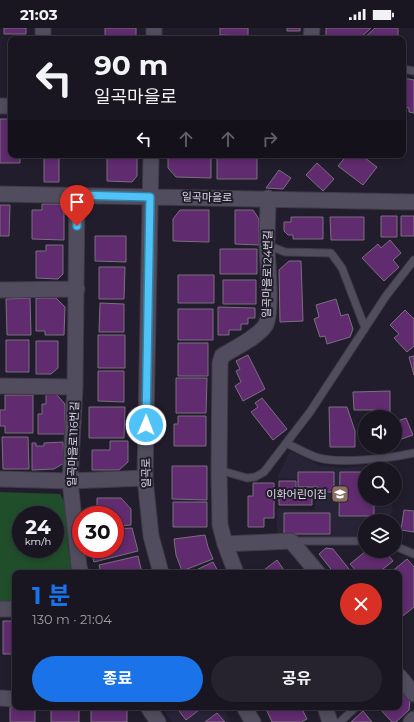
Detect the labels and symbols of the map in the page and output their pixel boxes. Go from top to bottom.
pin [60,185,94,226]
street label: 일곡마을로 [182,190,232,204]
street label: 일곡마을로124번길 [259,230,275,318]
street label: 일곡마을로116번길 [65,401,81,487]
position arrow [125,404,167,446]
street label: 일곡로 [139,458,153,488]
school or university icon: 이화어린이집 [330,484,350,504]
place label: 이화어린이집 [266,487,327,501]
speed limit sign: 30 [72,506,124,558]

